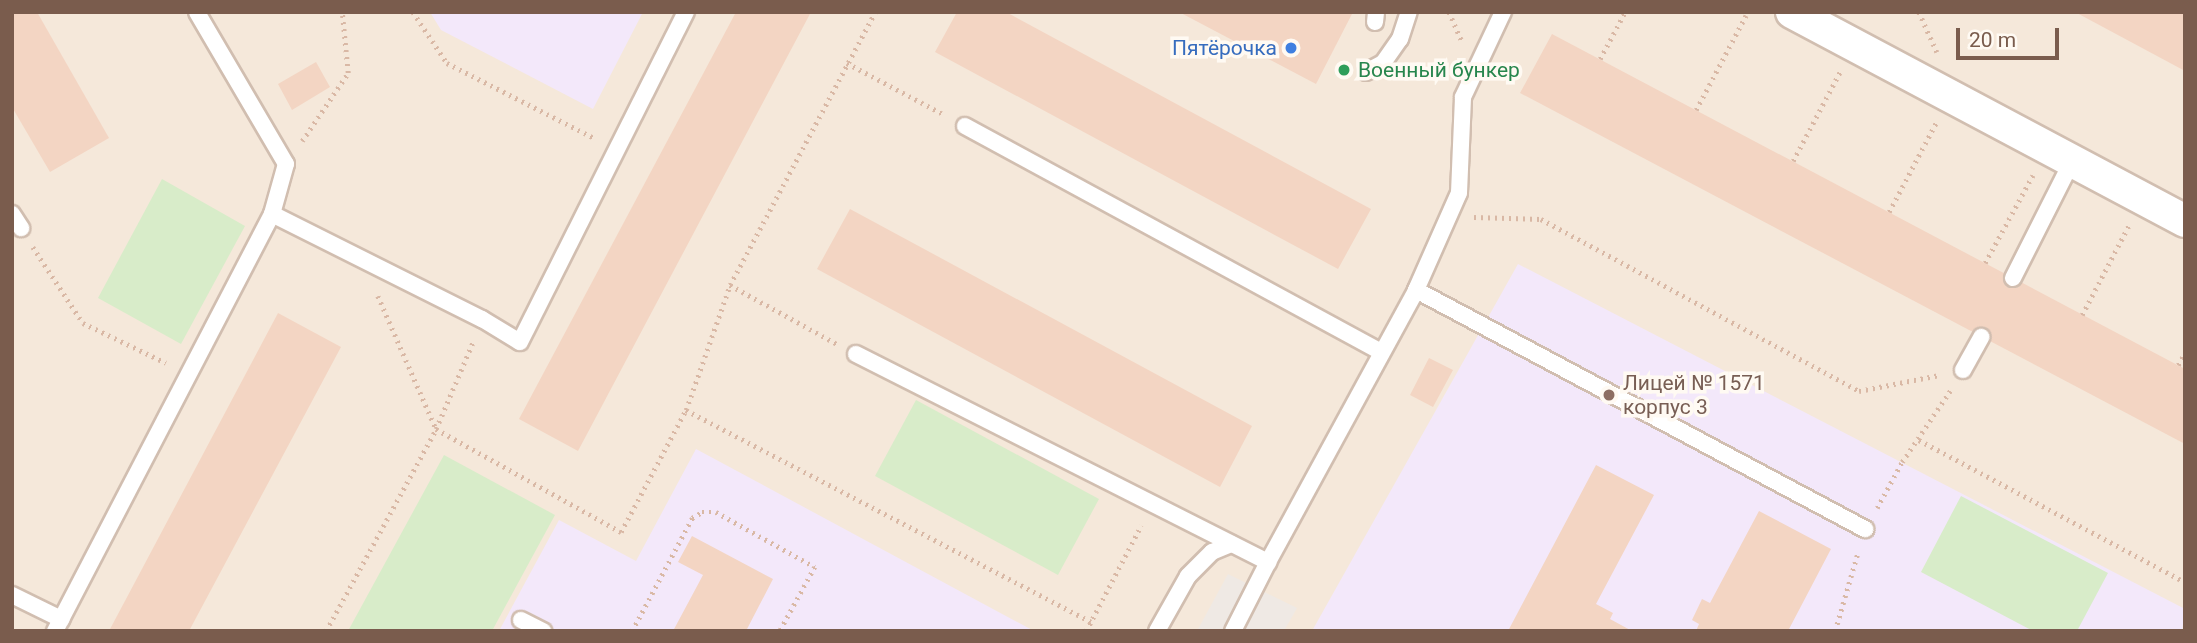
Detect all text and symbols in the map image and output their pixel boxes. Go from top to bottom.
scale bar [1959,14,2062,58]
text: 20 m [1969,28,2016,52]
place label: Пятёрочка [1172,35,1277,61]
marker: Пятёрочка [1283,40,1299,56]
place label: Военный бункер [1358,57,1520,83]
marker: Военный бункер [1336,62,1352,78]
place label: Лицей № 1571 корпус 3 [1623,370,1765,420]
marker: Лицей № 1571 корпус 3 [1601,387,1617,403]

